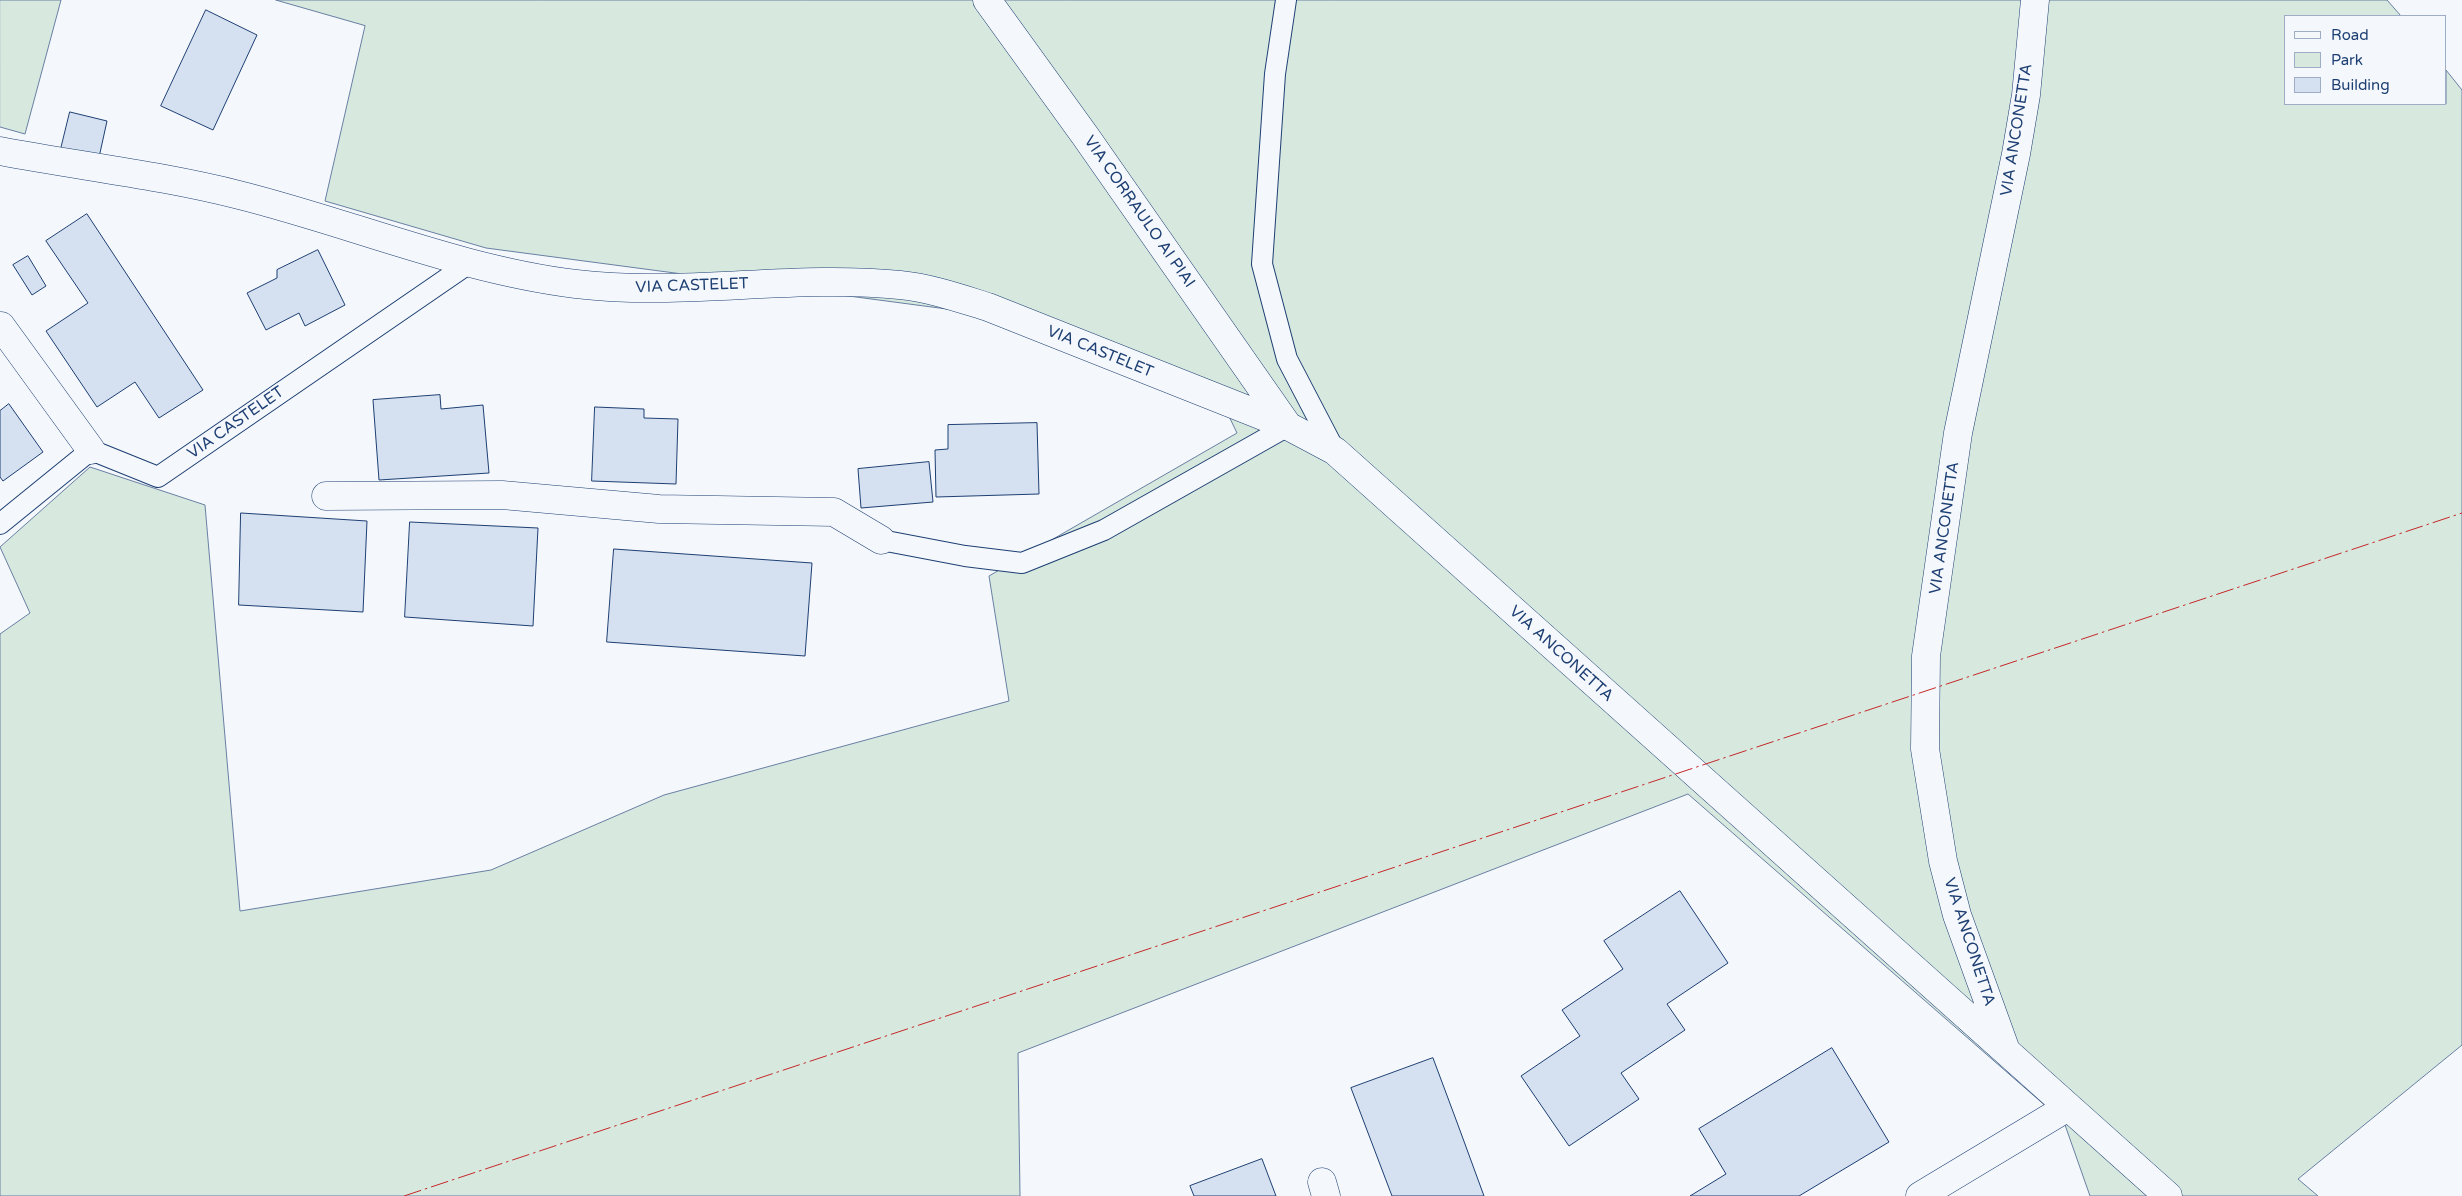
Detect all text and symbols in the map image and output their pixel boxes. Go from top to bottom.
legend [2284,15,2447,105]
text: Road [2331,26,2369,44]
text: Park [2331,51,2363,69]
street label: VIA ANCONETTA [1997,62,2037,198]
text: Building [2331,76,2390,94]
street label: VIA CORRAULO AI PIAI [1079,132,1199,292]
street label: VIA CASTELET [635,274,749,298]
street label: VIA CASTELET [1044,322,1156,382]
street label: VIA CASTELET [184,383,288,463]
street label: VIA ANCONETTA [1926,460,1964,596]
street label: VIA ANCONETTA [1505,602,1617,706]
street label: VIA ANCONETTA [1939,875,1999,1009]

